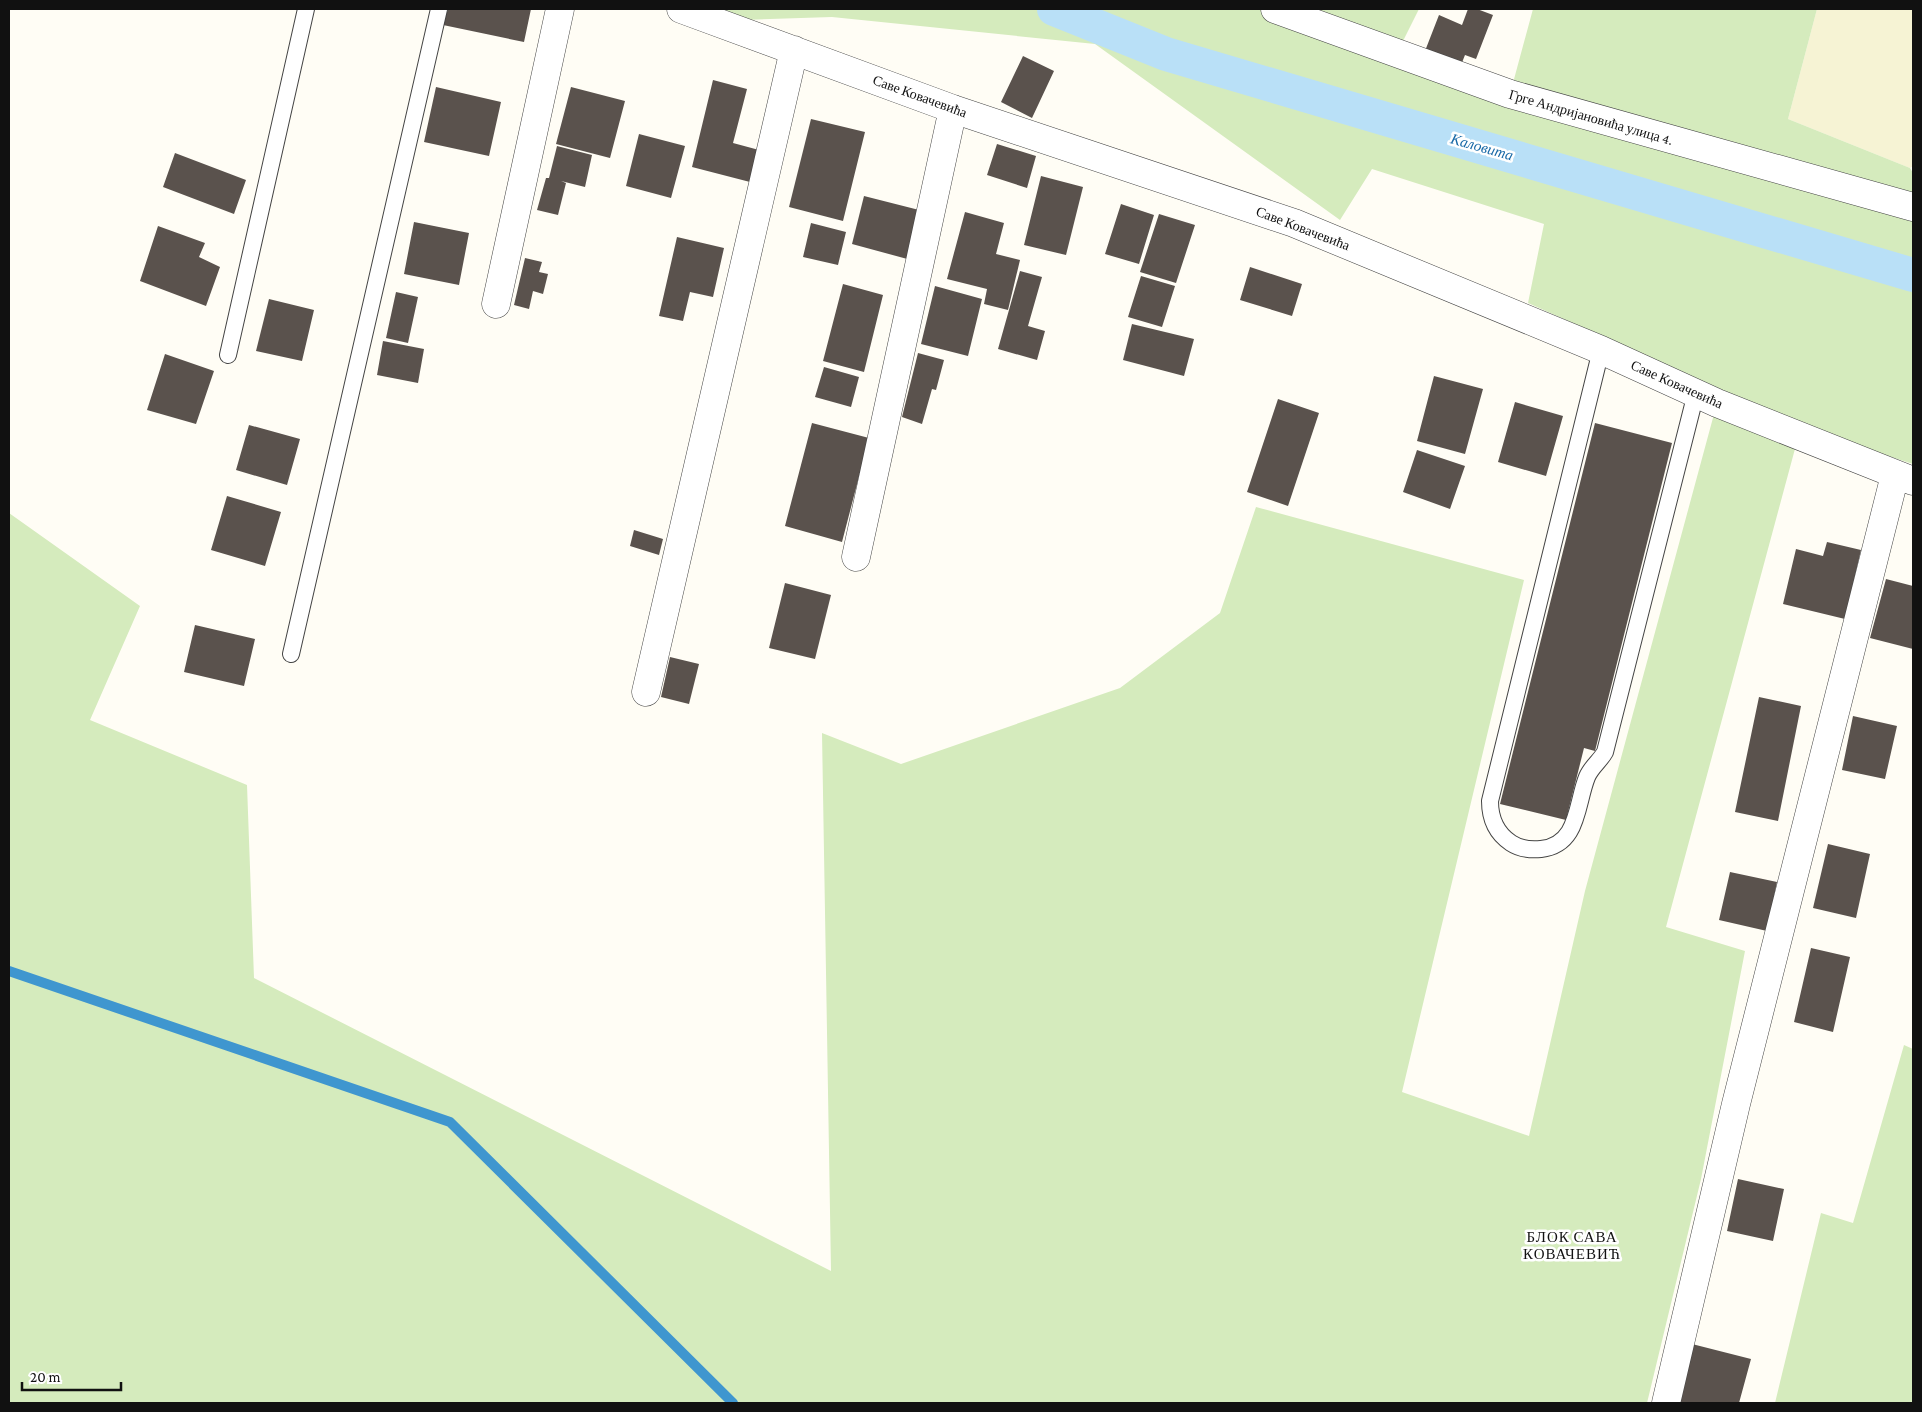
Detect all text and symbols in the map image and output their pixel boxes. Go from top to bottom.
street label: Саве Ковачевића [871,72,970,121]
street label: Грге Андријановића улица 4. [1507,86,1675,148]
water label: Каловита [1448,130,1515,164]
street label: Саве Ковачевића [1254,203,1353,254]
street label: Саве Ковачевића [1628,357,1726,412]
district label: БЛОК САВА КОВАЧЕВИЋ [1523,1229,1621,1262]
scale bar [22,1360,121,1392]
text: 20 m [30,1369,61,1385]

